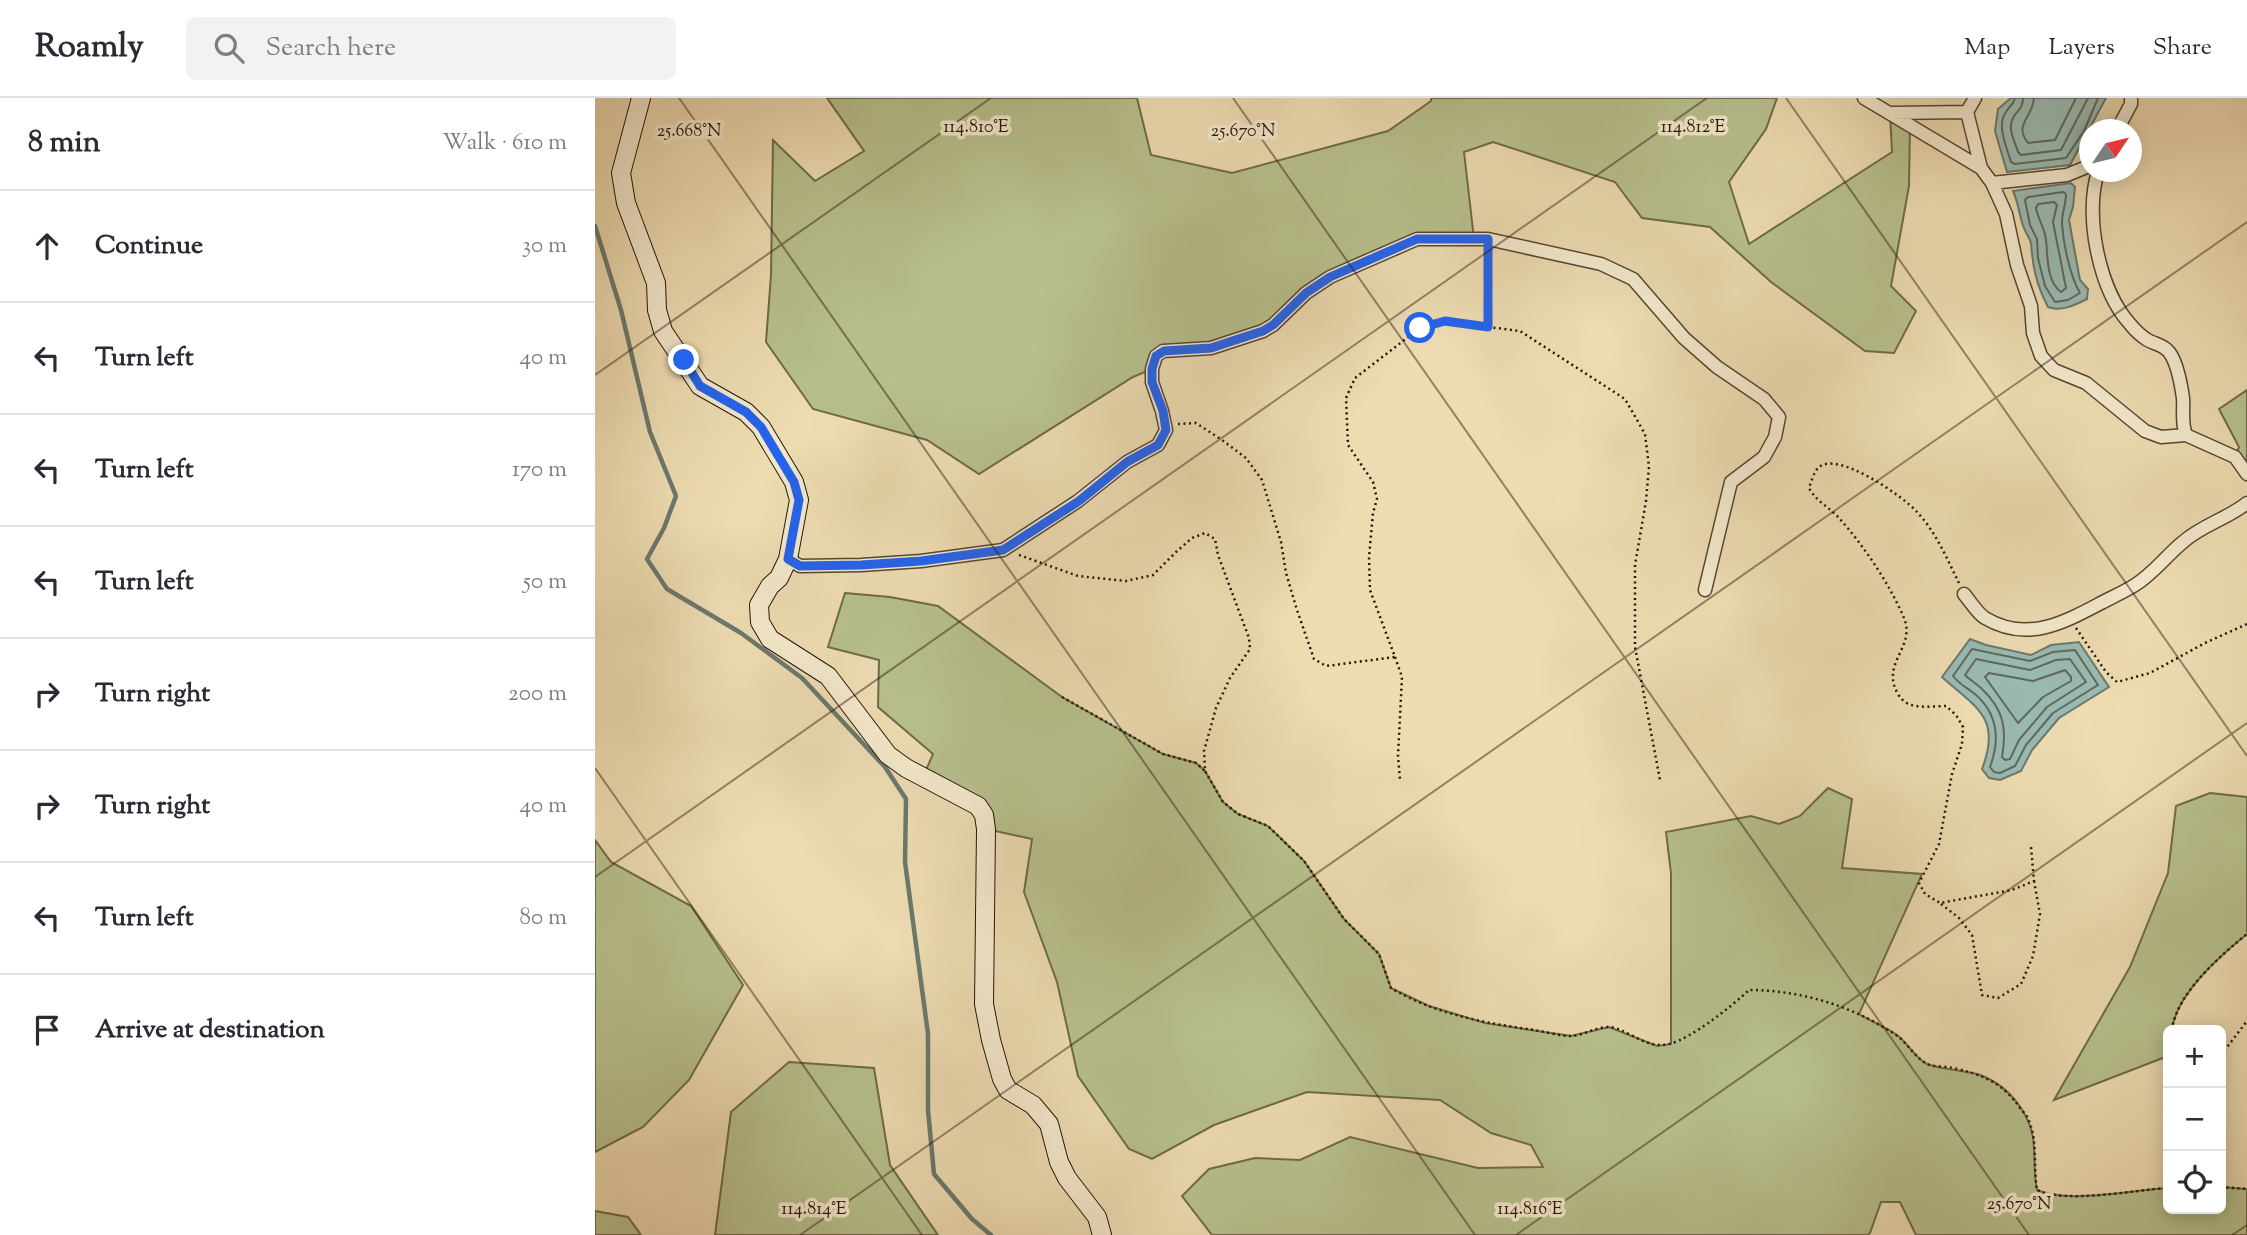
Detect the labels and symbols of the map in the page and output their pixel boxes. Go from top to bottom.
text: 114.810°E [943,115,1009,141]
text: 114.812°E [1661,115,1725,141]
text: 25.668°N [657,119,721,145]
text: 25.670°N [1211,119,1275,145]
north arrow [2079,119,2142,182]
route start [1404,312,1435,343]
route end [668,344,699,375]
text: 25.670°N [1987,1192,2051,1218]
text: 114.814°E [781,1197,847,1223]
text: 114.816°E [1497,1197,1563,1223]

